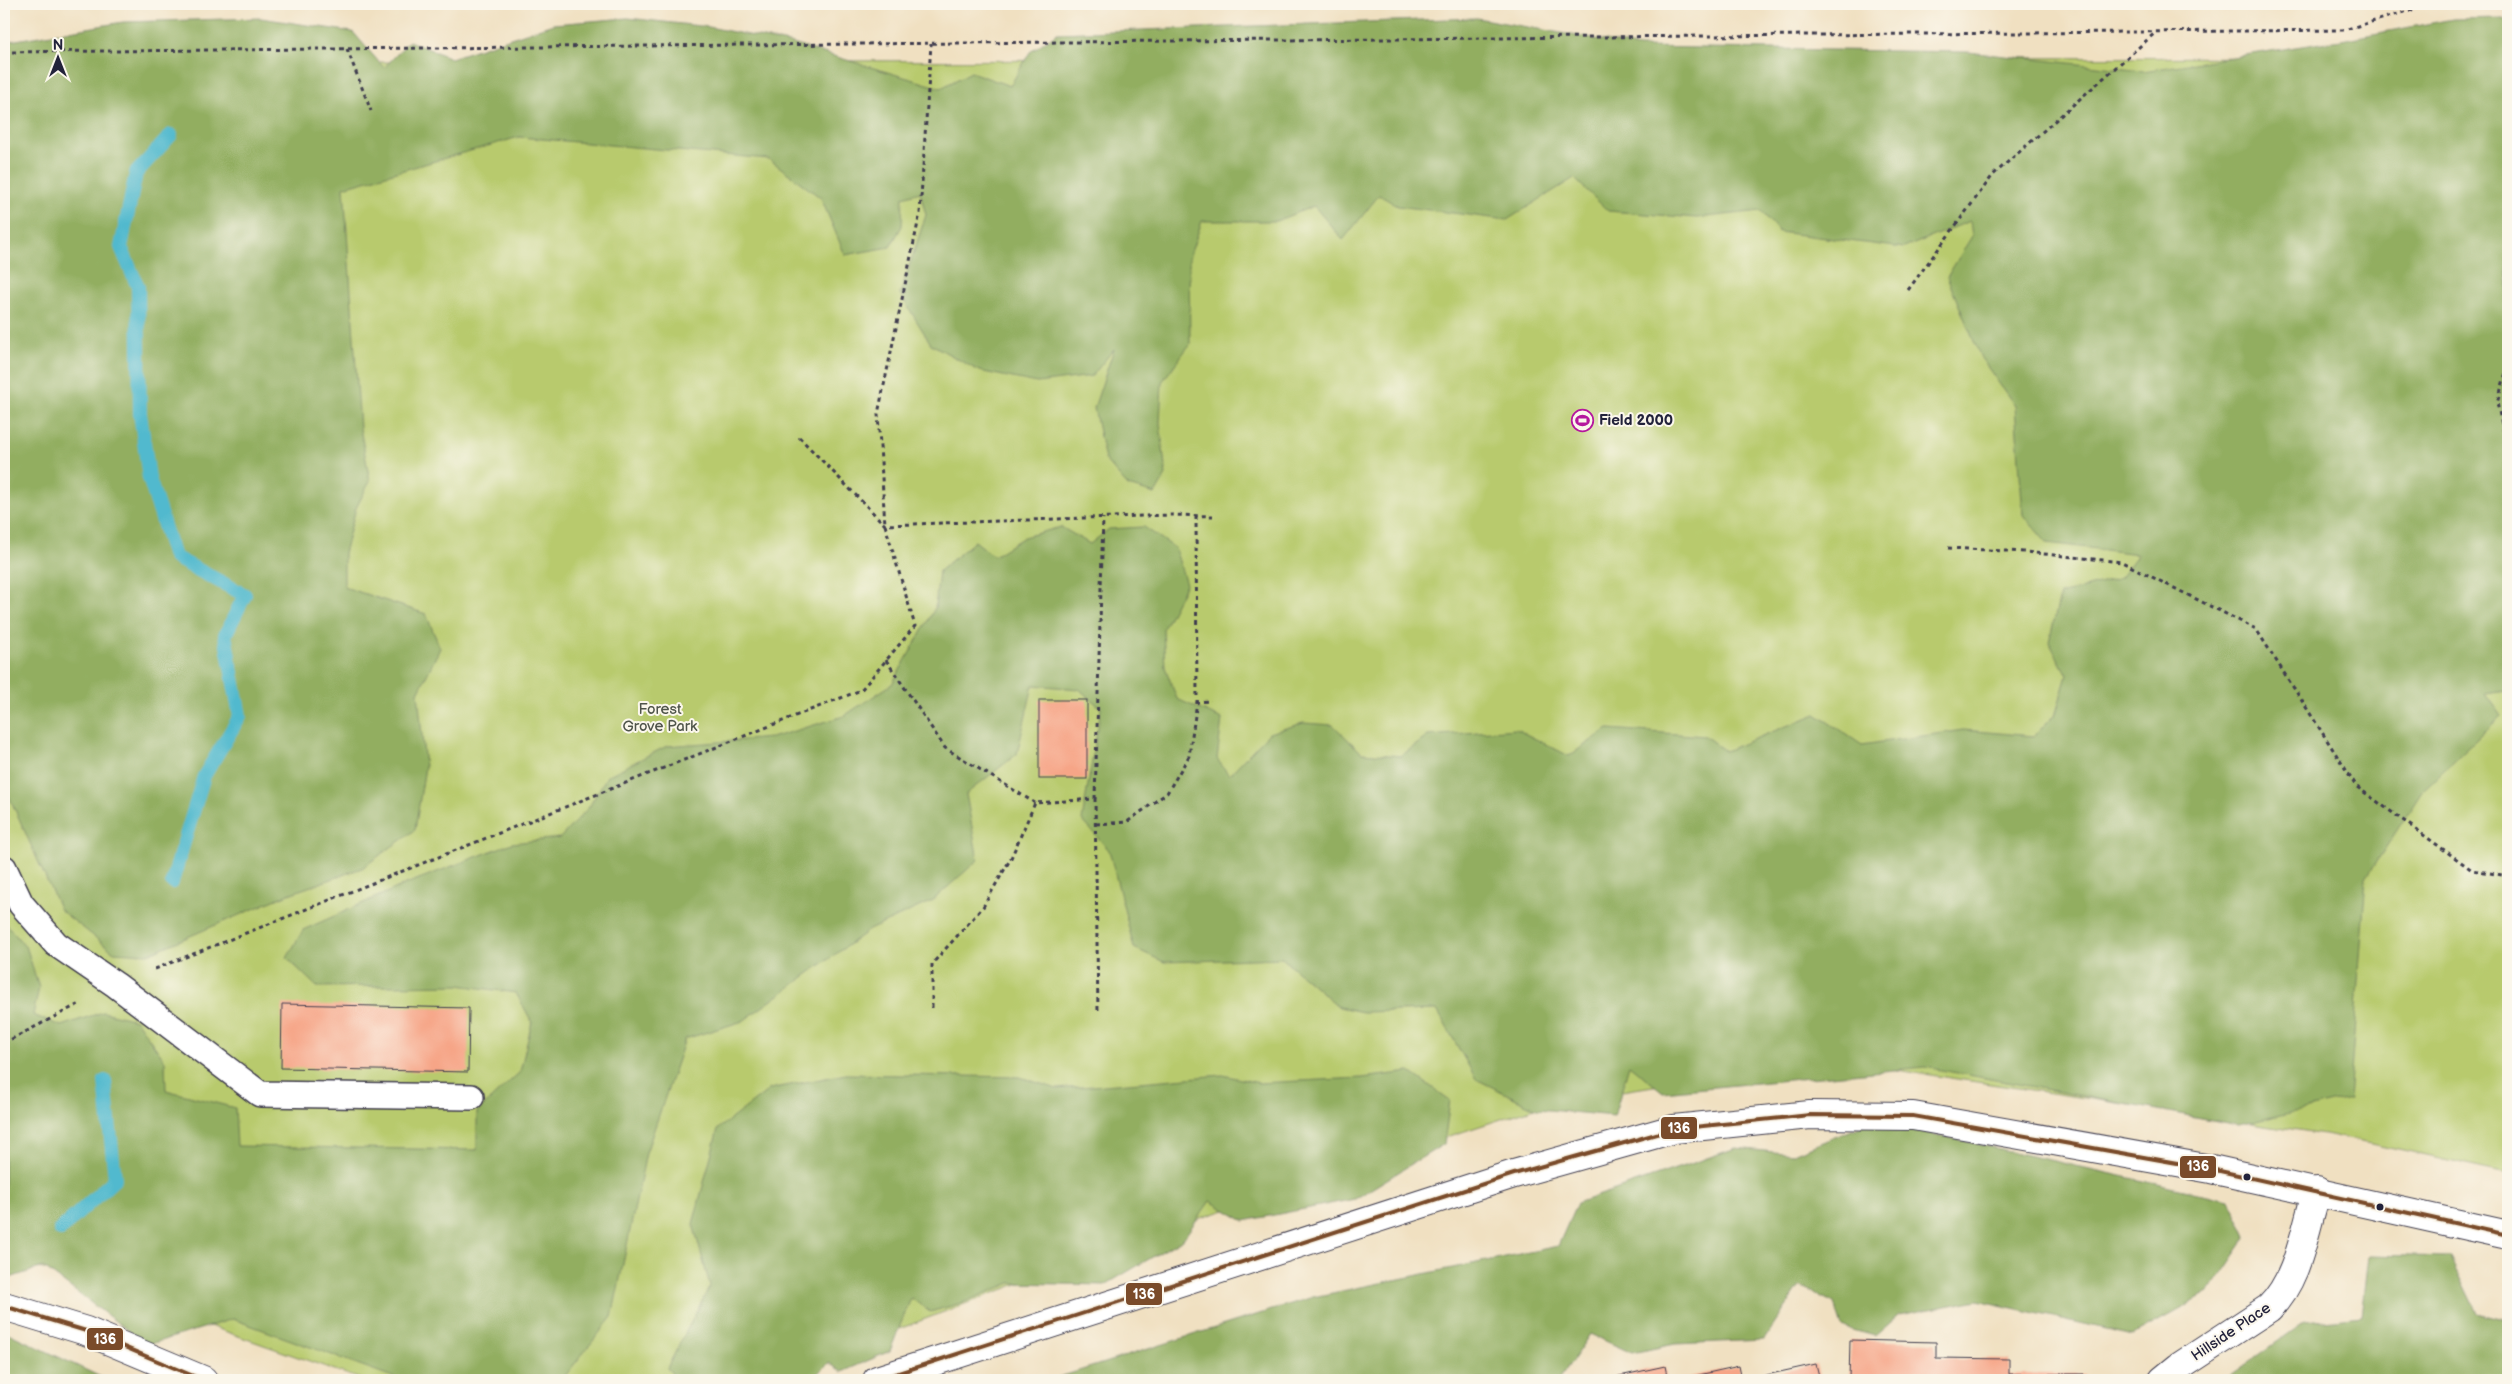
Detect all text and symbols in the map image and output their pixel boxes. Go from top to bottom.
north arrow [32,32,82,82]
text: N [53,37,63,54]
sports icon: Field 2000 [1571,408,1595,432]
place label: Field 2000 [1599,411,1673,430]
park label: Forest Grove Park [623,700,698,736]
line badge: 136 [1660,1116,1698,1140]
text: 136 [1668,1120,1690,1137]
line badge: 136 [2179,1155,2217,1179]
text: 136 [2187,1158,2209,1175]
unlabelled marker [2242,1172,2252,1182]
unlabelled marker [2375,1202,2385,1212]
line badge: 136 [1125,1282,1163,1306]
text: 136 [1133,1286,1155,1303]
street label: Hillside Place [2188,1298,2274,1366]
line badge: 136 [86,1327,124,1351]
text: 136 [94,1331,116,1348]

